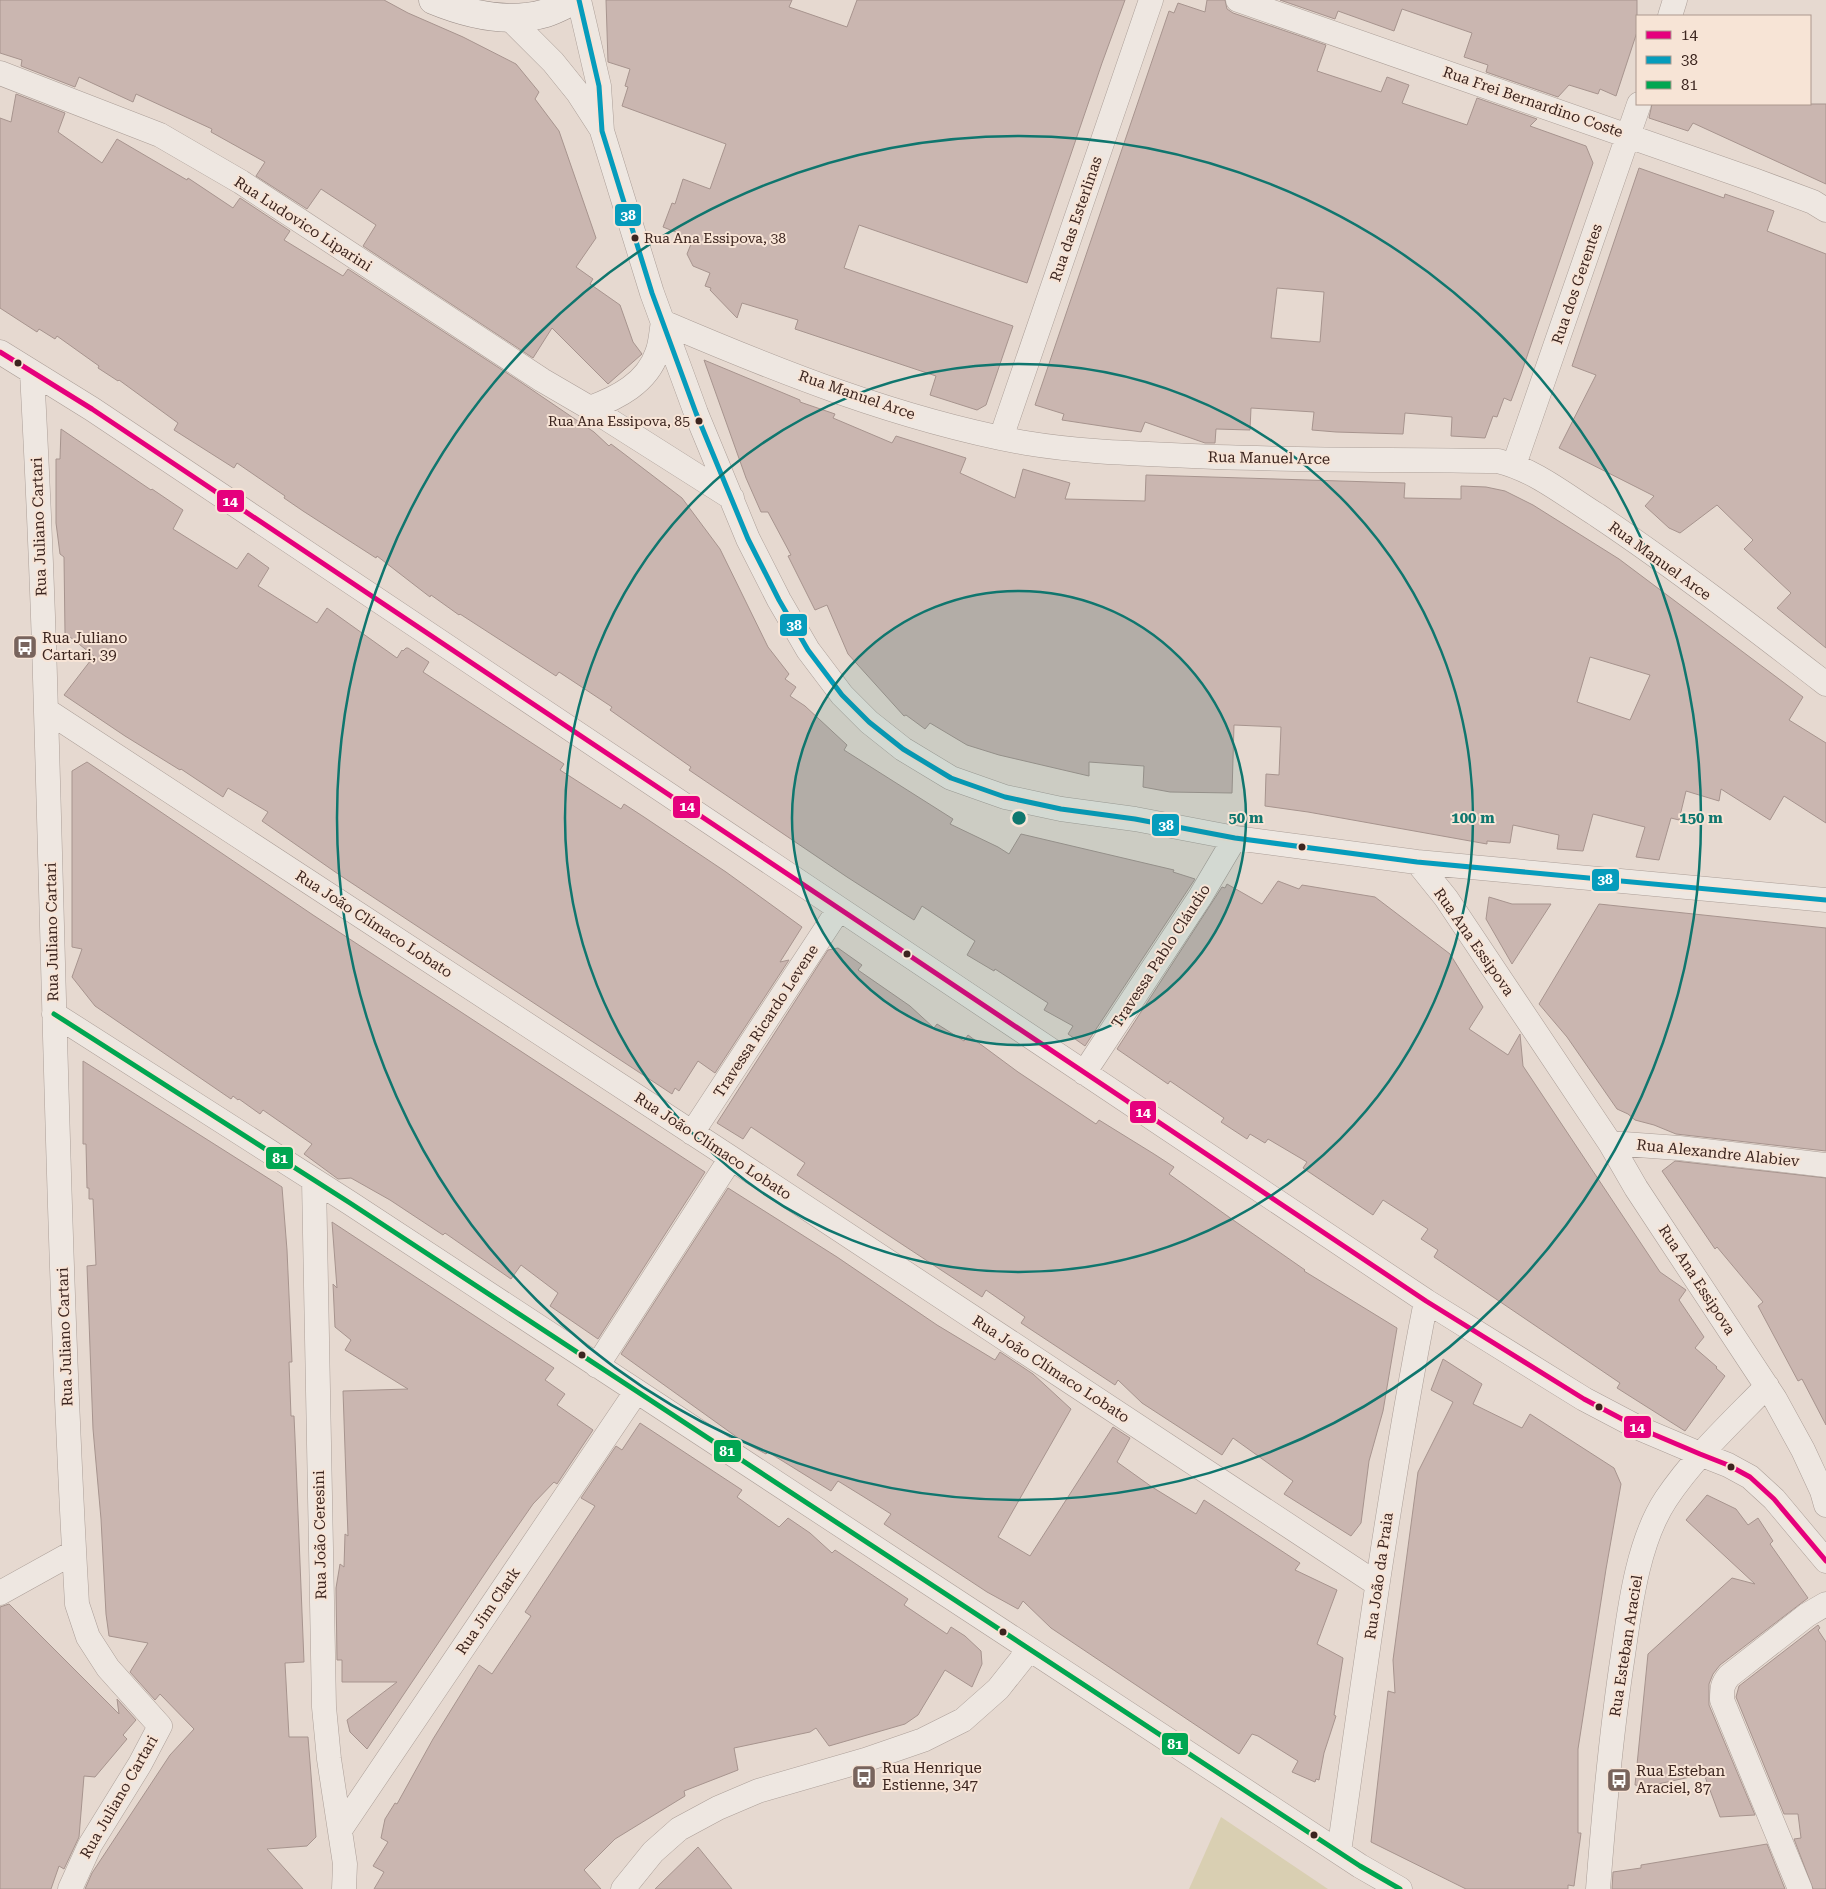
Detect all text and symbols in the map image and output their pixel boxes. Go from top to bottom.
legend [1636,15,1811,105]
text: 14 [1681,26,1698,44]
text: 38 [1681,51,1698,69]
street label: Rua Frei Bernardino Coste [1441,63,1625,141]
text: 81 [1681,76,1698,94]
street label: Rua das Esterlinas [1046,154,1106,284]
street label: Rua Ludovico Liparini [231,173,375,275]
line badge: 38 [614,203,642,227]
text: 38 [620,207,636,223]
street label: Rua dos Gerentes [1548,221,1606,347]
place label: Rua Ana Essipova, 38 [644,230,786,246]
marker: Rua Ana Essipova, 38 [630,233,640,243]
unlabelled marker [13,358,23,368]
street label: Rua Manuel Arce [796,367,918,423]
place label: Rua Ana Essipova, 85 [548,413,690,429]
marker: Rua Ana Essipova, 85 [694,416,704,426]
street label: Rua Manuel Arce [1208,448,1330,468]
street label: Rua Juliano Cartari [28,457,50,597]
line badge: 14 [216,489,245,513]
text: 14 [222,493,238,509]
street label: Rua Manuel Arce [1605,518,1715,604]
line badge: 38 [779,613,808,637]
text: 38 [786,617,802,633]
place label: Rua Juliano Cartari, 39 [42,629,127,664]
bus stop icon: Rua Juliano Cartari, 39 [12,634,38,660]
line badge: 14 [672,795,701,819]
text: 14 [679,798,695,814]
centre of rings [1010,809,1028,827]
text: 50 m [1228,809,1264,827]
text: 100 m [1451,809,1495,827]
text: 150 m [1679,809,1723,827]
line badge: 38 [1151,813,1180,837]
text: 38 [1158,817,1174,833]
unlabelled marker [1297,842,1307,852]
street label: Rua Juliano Cartari [42,862,62,1002]
street label: Rua João Clímaco Lobato [292,866,456,982]
line badge: 38 [1591,868,1620,892]
text: 38 [1597,871,1613,887]
street label: Travessa Pablo Cláudio [1108,881,1214,1031]
street label: Rua Ana Essipova [1430,885,1518,999]
street label: Travessa Ricardo Levene [710,941,822,1101]
unlabelled marker [902,949,912,959]
street label: Rua João Clímaco Lobato [631,1088,795,1204]
line badge: 14 [1129,1100,1157,1124]
text: 14 [1135,1104,1151,1120]
street label: Rua Alexandre Alabiev [1636,1135,1801,1171]
line badge: 81 [265,1146,294,1170]
text: 81 [272,1150,288,1166]
street label: Rua Ana Essipova [1655,1222,1739,1338]
street label: Rua Juliano Cartari [54,1267,76,1407]
street label: Rua João Clímaco Lobato [969,1311,1133,1427]
unlabelled marker [577,1350,587,1360]
unlabelled marker [1594,1402,1604,1412]
line badge: 14 [1623,1415,1652,1439]
text: 14 [1629,1419,1645,1435]
line badge: 81 [713,1439,742,1463]
text: 81 [719,1443,735,1459]
unlabelled marker [1726,1462,1736,1472]
street label: Rua João Ceresini [310,1470,330,1600]
street label: Rua João da Praia [1361,1511,1397,1641]
street label: Rua Jim Clark [452,1564,524,1658]
street label: Rua Esteban Araciel [1606,1573,1646,1718]
unlabelled marker [998,1627,1008,1637]
street label: Rua Juliano Cartari [76,1732,162,1862]
line badge: 81 [1161,1732,1189,1756]
text: 81 [1167,1736,1183,1752]
place label: Rua Henrique Estienne, 347 [882,1759,982,1794]
place label: Rua Esteban Araciel, 87 [1636,1762,1725,1797]
bus stop icon: Rua Henrique Estienne, 347 [851,1764,877,1790]
bus stop icon: Rua Esteban Araciel, 87 [1606,1767,1632,1793]
unlabelled marker [1309,1830,1319,1840]

